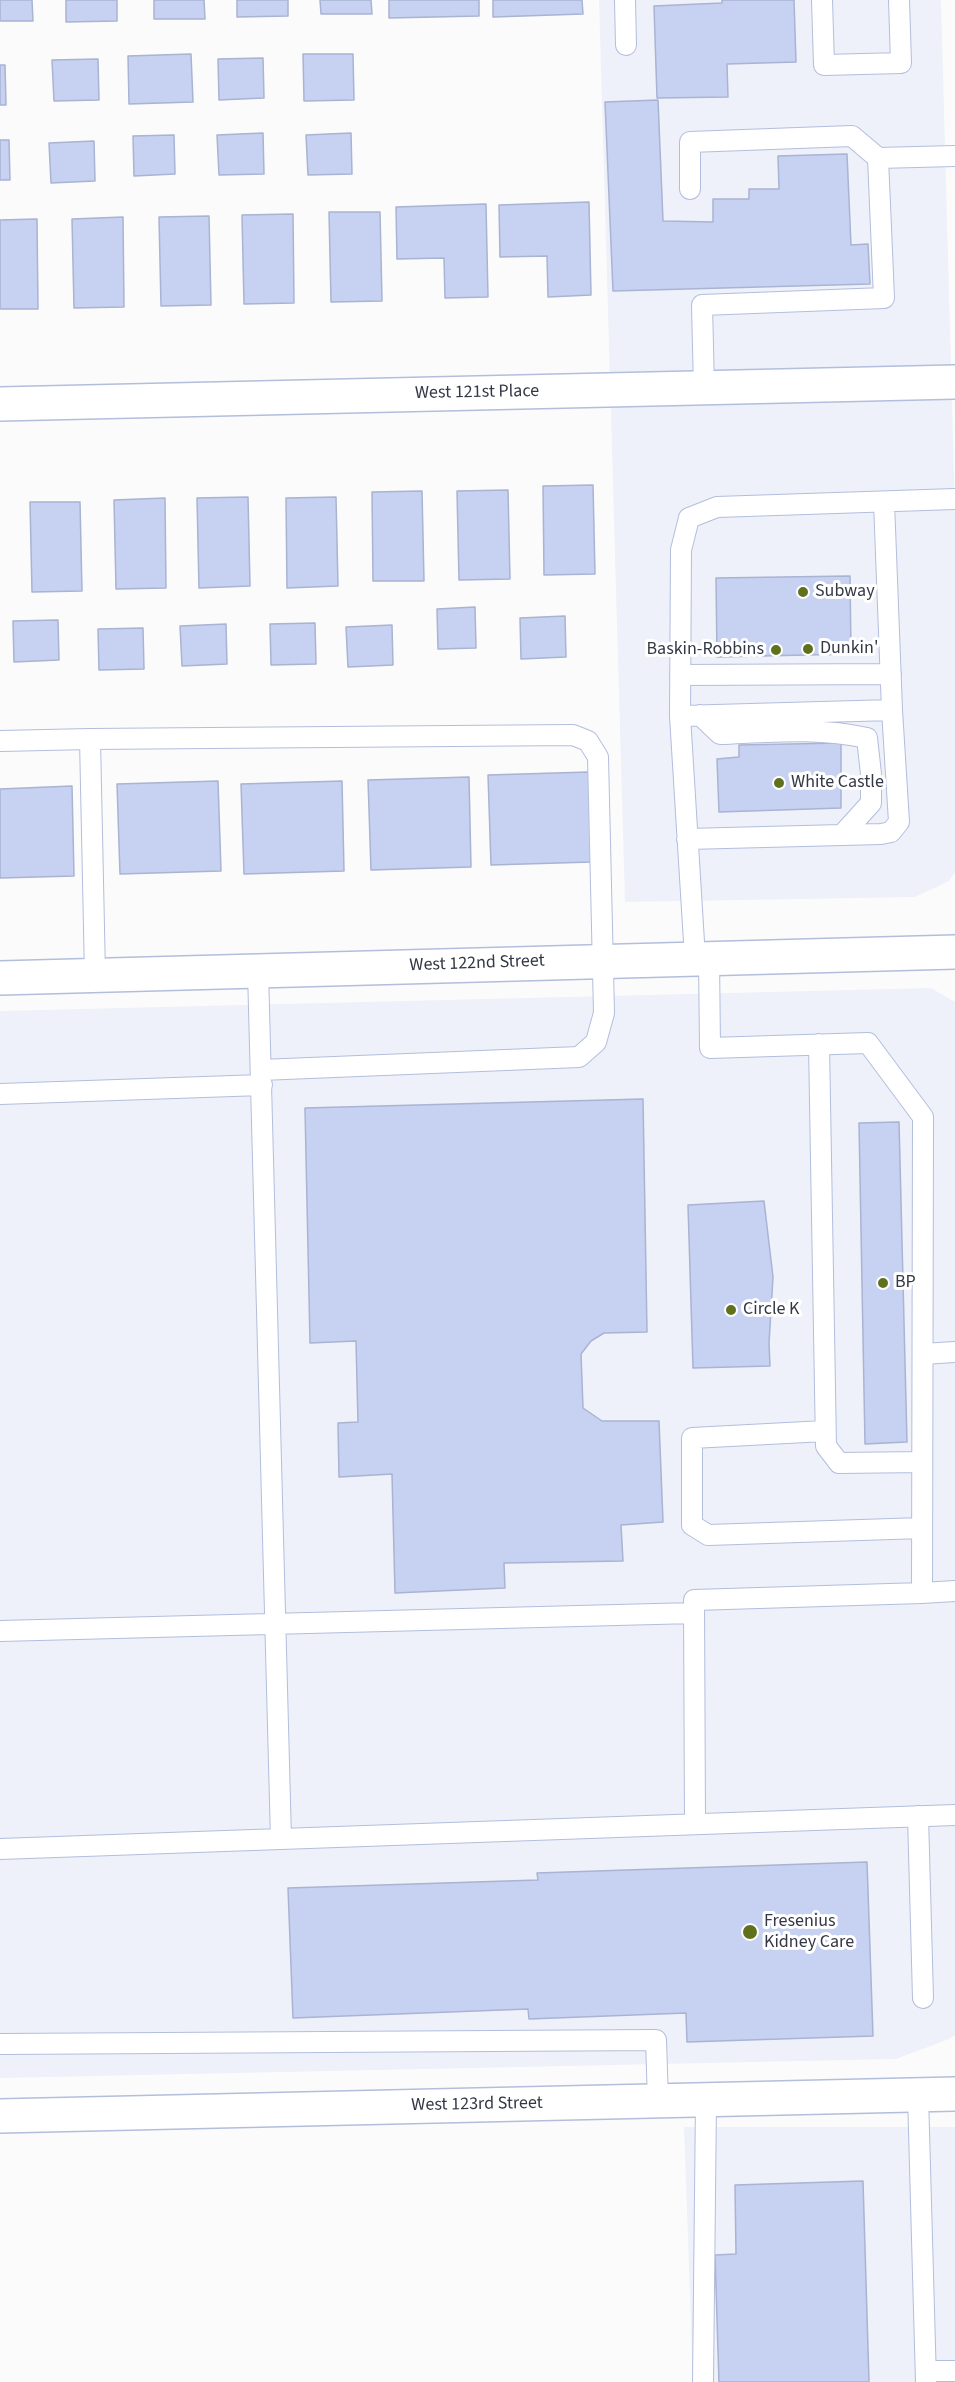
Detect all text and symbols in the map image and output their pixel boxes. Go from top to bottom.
street label: West 121st Place [415,381,539,405]
place label: Subway [815,581,875,603]
marker: Subway [796,585,810,599]
place label: Dunkin' [820,638,878,660]
place label: Baskin-Robbins [646,639,764,661]
marker: Dunkin' [801,642,815,656]
marker: Baskin-Robbins [769,643,783,657]
place label: White Castle [791,772,884,794]
marker: White Castle [772,776,786,790]
street label: West 122nd Street [409,951,545,977]
place label: BP [895,1272,916,1294]
marker: BP [876,1276,890,1290]
place label: Circle K [743,1299,800,1321]
marker: Circle K [724,1303,738,1317]
place label: Fresenius Kidney Care [764,1911,854,1954]
marker: Fresenius Kidney Care [741,1923,759,1941]
street label: West 123rd Street [411,2093,543,2117]

